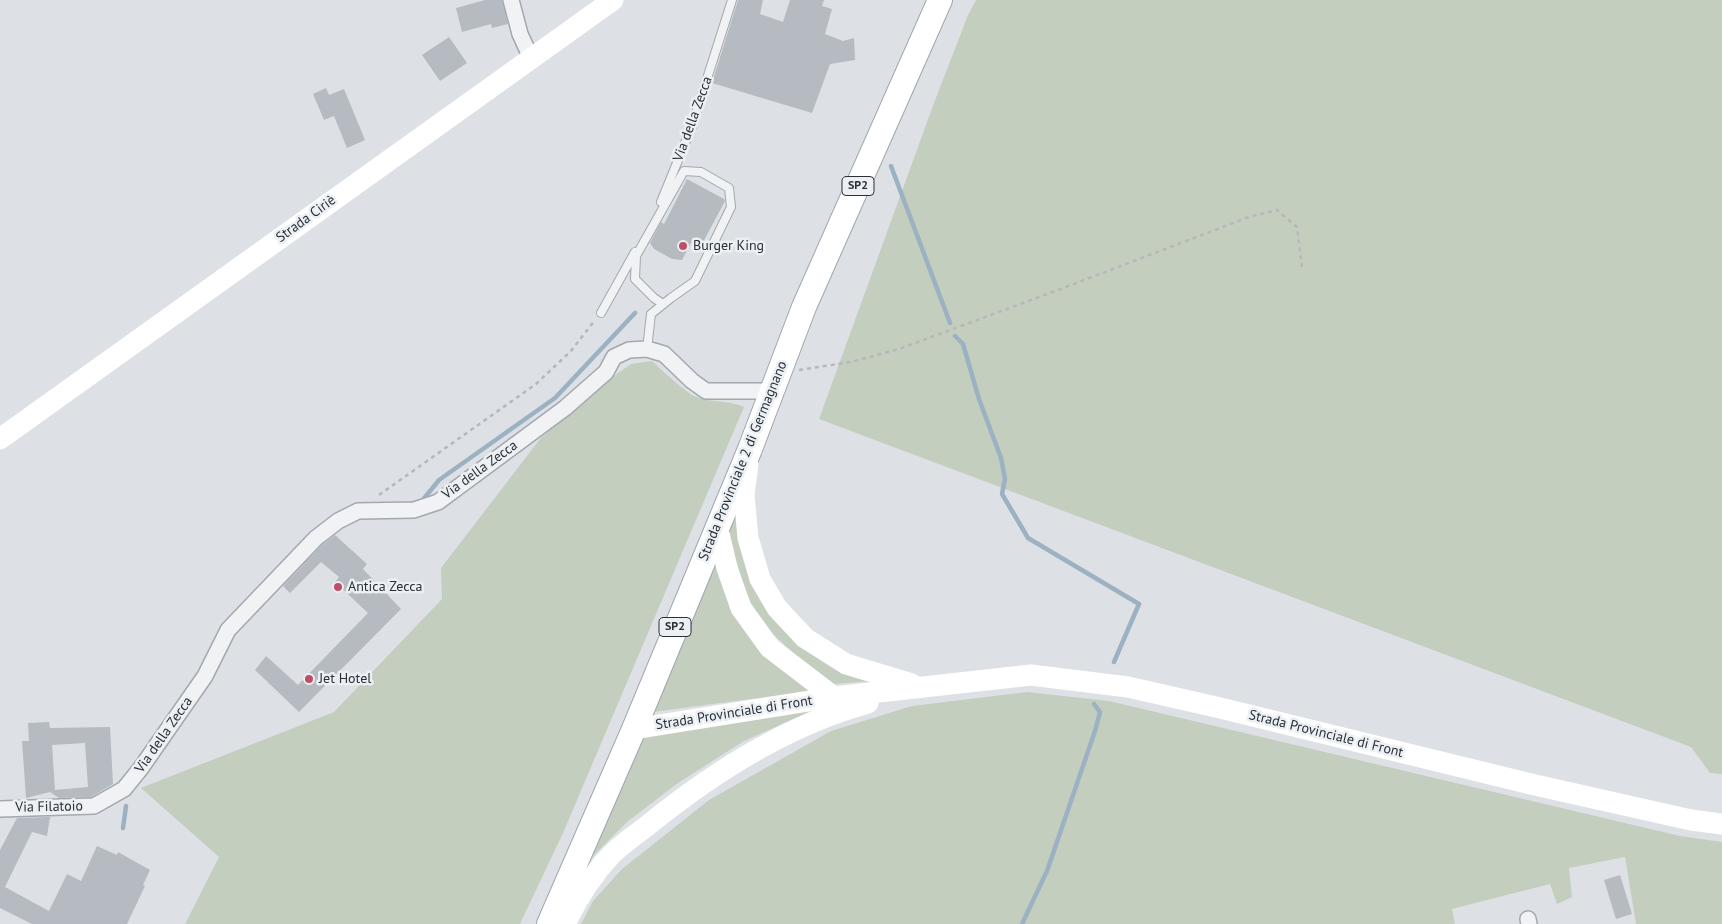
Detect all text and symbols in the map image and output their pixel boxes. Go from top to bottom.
street label: Via della Zecca [670,74,716,164]
road number: SP2 [842,177,874,196]
street label: Strada Ciriè [273,192,339,246]
place label: Burger King [693,238,764,254]
marker: Burger King [677,240,689,252]
street label: Strada Provinciale 2 di Germagnano [695,359,791,563]
street label: Via della Zecca [439,437,521,503]
place label: Antica Zecca [348,579,422,595]
marker: Antica Zecca [332,581,344,593]
road number: SP2 [659,618,691,636]
place label: Jet Hotel [319,671,371,687]
marker: Jet Hotel [303,673,315,685]
street label: Strada Provinciale di Front [654,692,814,734]
street label: Via della Zecca [132,694,196,776]
street label: Strada Provinciale di Front [1247,707,1405,761]
street label: Via Filatoio [15,798,83,816]

